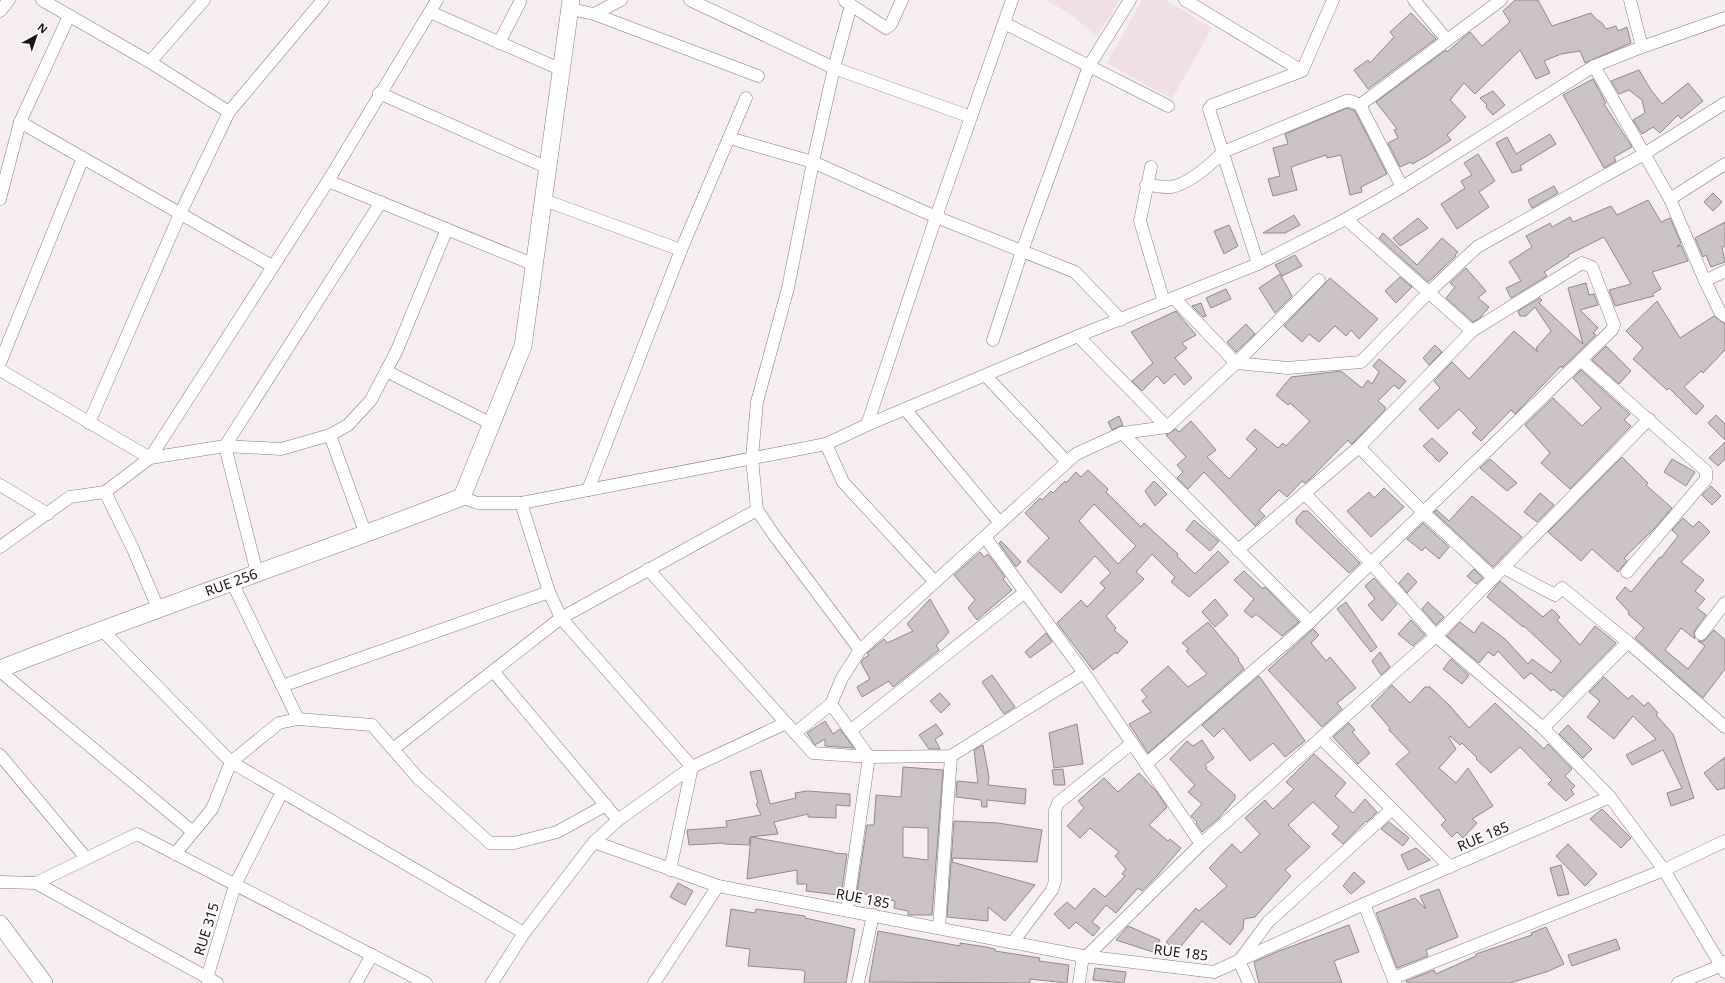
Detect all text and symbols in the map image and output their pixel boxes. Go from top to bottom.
north arrow [16,16,56,56]
text: N [34,19,51,37]
street label: RUE 256 [202,564,260,600]
street label: RUE 185 [1454,817,1512,855]
street label: RUE 185 [834,883,892,913]
street label: RUE 315 [189,900,223,958]
street label: RUE 185 [1153,939,1209,965]

